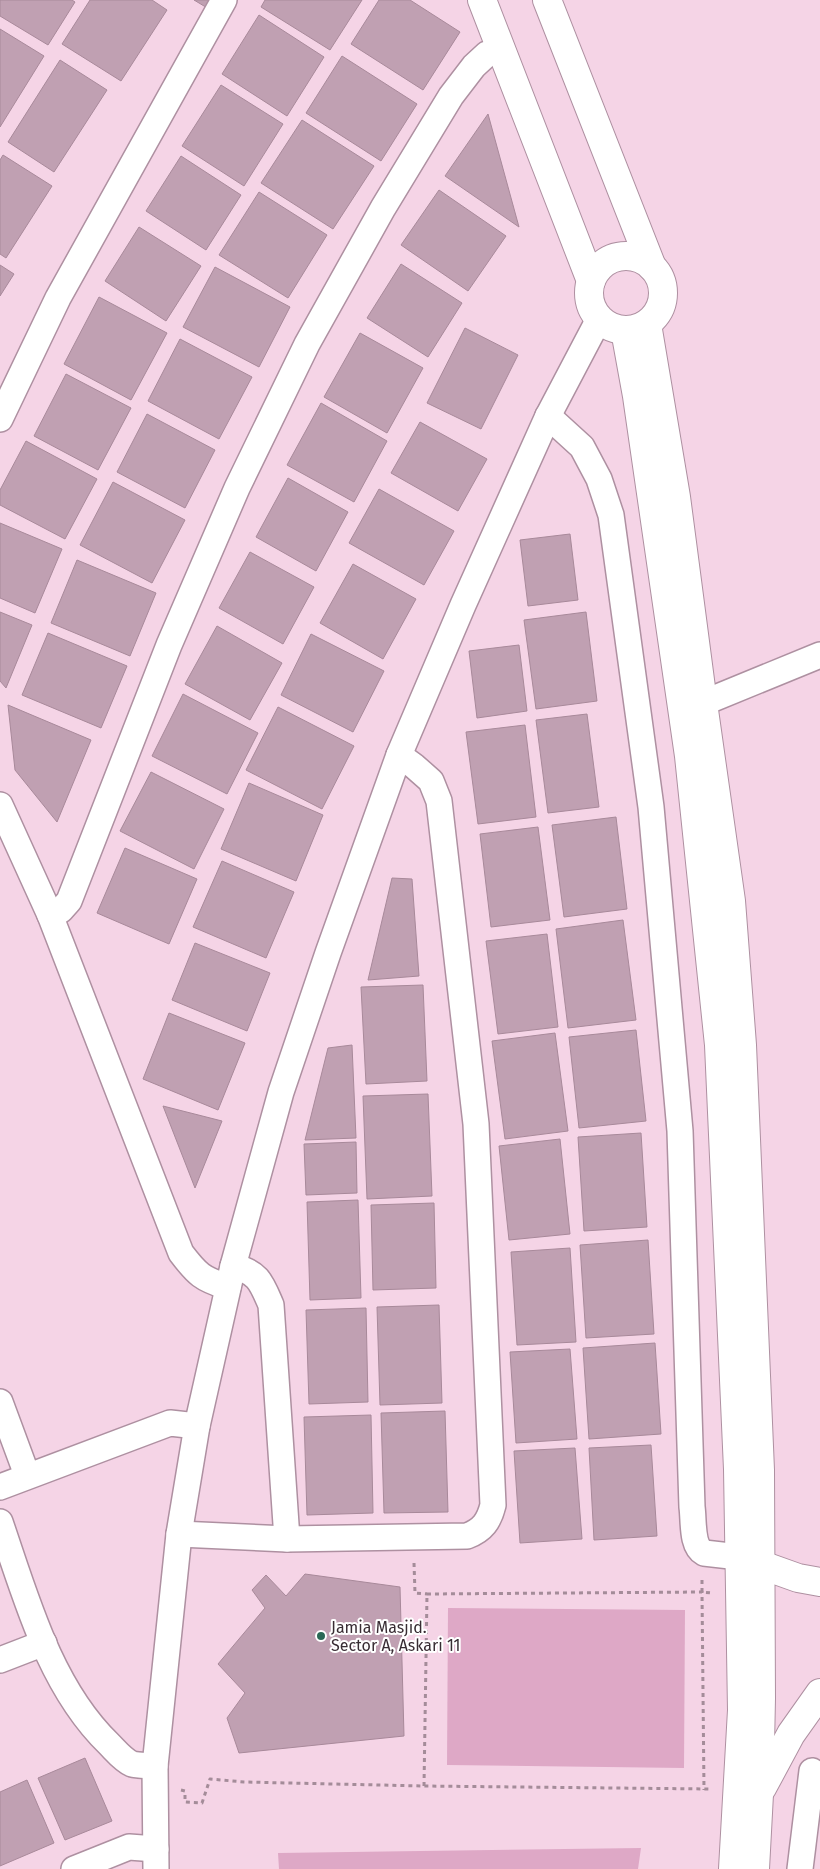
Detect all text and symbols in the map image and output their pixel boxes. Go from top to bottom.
place label: Jamia Masjid. Sector A, Askari 11 [331,1618,461,1655]
marker: Jamia Masjid. Sector A, Askari 11 [315,1630,327,1642]

